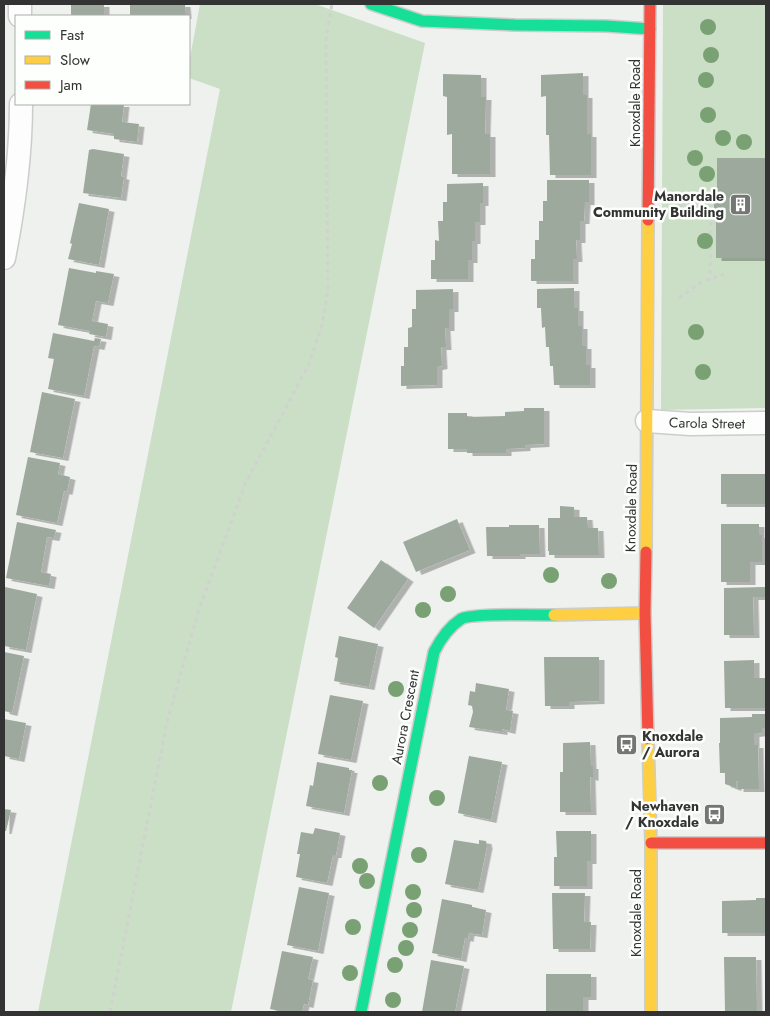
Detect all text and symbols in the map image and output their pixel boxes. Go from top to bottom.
legend [15,15,190,105]
text: Fast [60,24,84,46]
text: Slow [60,49,91,71]
street label: Knoxdale Road [625,59,645,147]
text: Jam [58,74,83,96]
place label: Manordale Community Building [593,186,724,222]
building icon: Manordale Community Building [728,192,752,216]
street label: Carola Street [669,412,746,434]
street label: Knoxdale Road [620,464,642,552]
street label: Aurora Crescent [386,667,424,766]
place label: Knoxdale / Aurora [642,726,703,762]
bus stop icon: Knoxdale / Aurora [614,732,638,756]
place label: Newhaven / Knoxdale [625,796,699,832]
bus stop icon: Newhaven / Knoxdale [703,802,727,826]
street label: Knoxdale Road [626,869,646,957]

